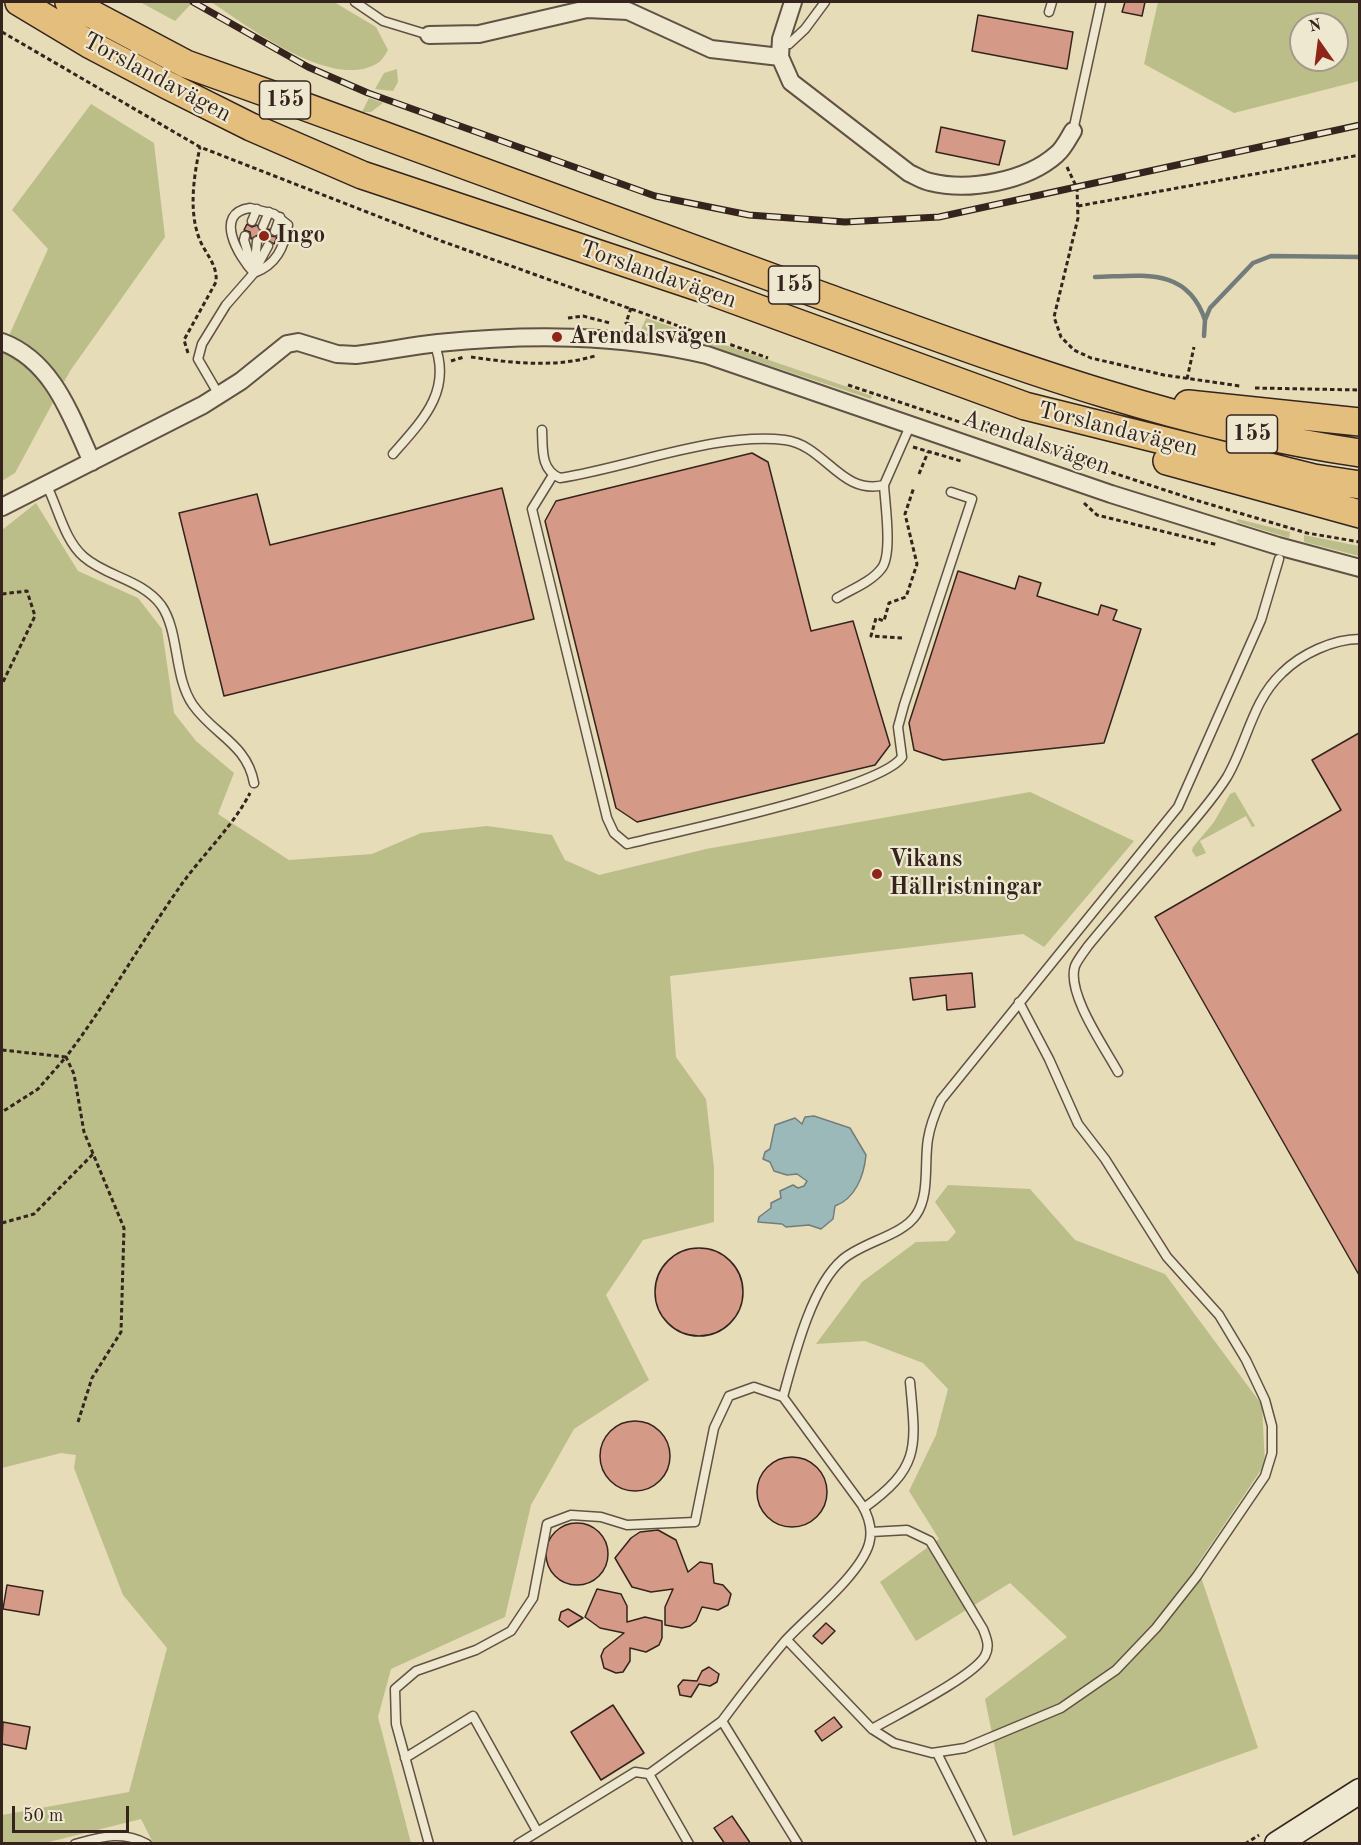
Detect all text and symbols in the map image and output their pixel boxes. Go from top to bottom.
north arrow [1289,12,1349,72]
text: N [1307,17,1323,36]
street label: Torslandavägen [78,27,236,129]
road number: 155 [260,81,310,119]
place label: Ingo [276,222,325,250]
marker: Ingo [257,229,271,243]
street label: Torslandavägen [576,235,740,315]
road number: 155 [768,266,820,304]
place label: Arendalsvägen [569,323,727,351]
marker: Arendalsvägen [550,330,564,344]
street label: Torslandavägen [1035,396,1201,464]
street label: Arendalsvägen [958,404,1114,482]
road number: 155 [1226,415,1278,453]
place label: Vikans Hällristningar [889,846,1042,902]
marker: Vikans Hällristningar [870,867,884,881]
scale bar [15,1794,132,1832]
text: 50 m [23,1807,63,1825]

